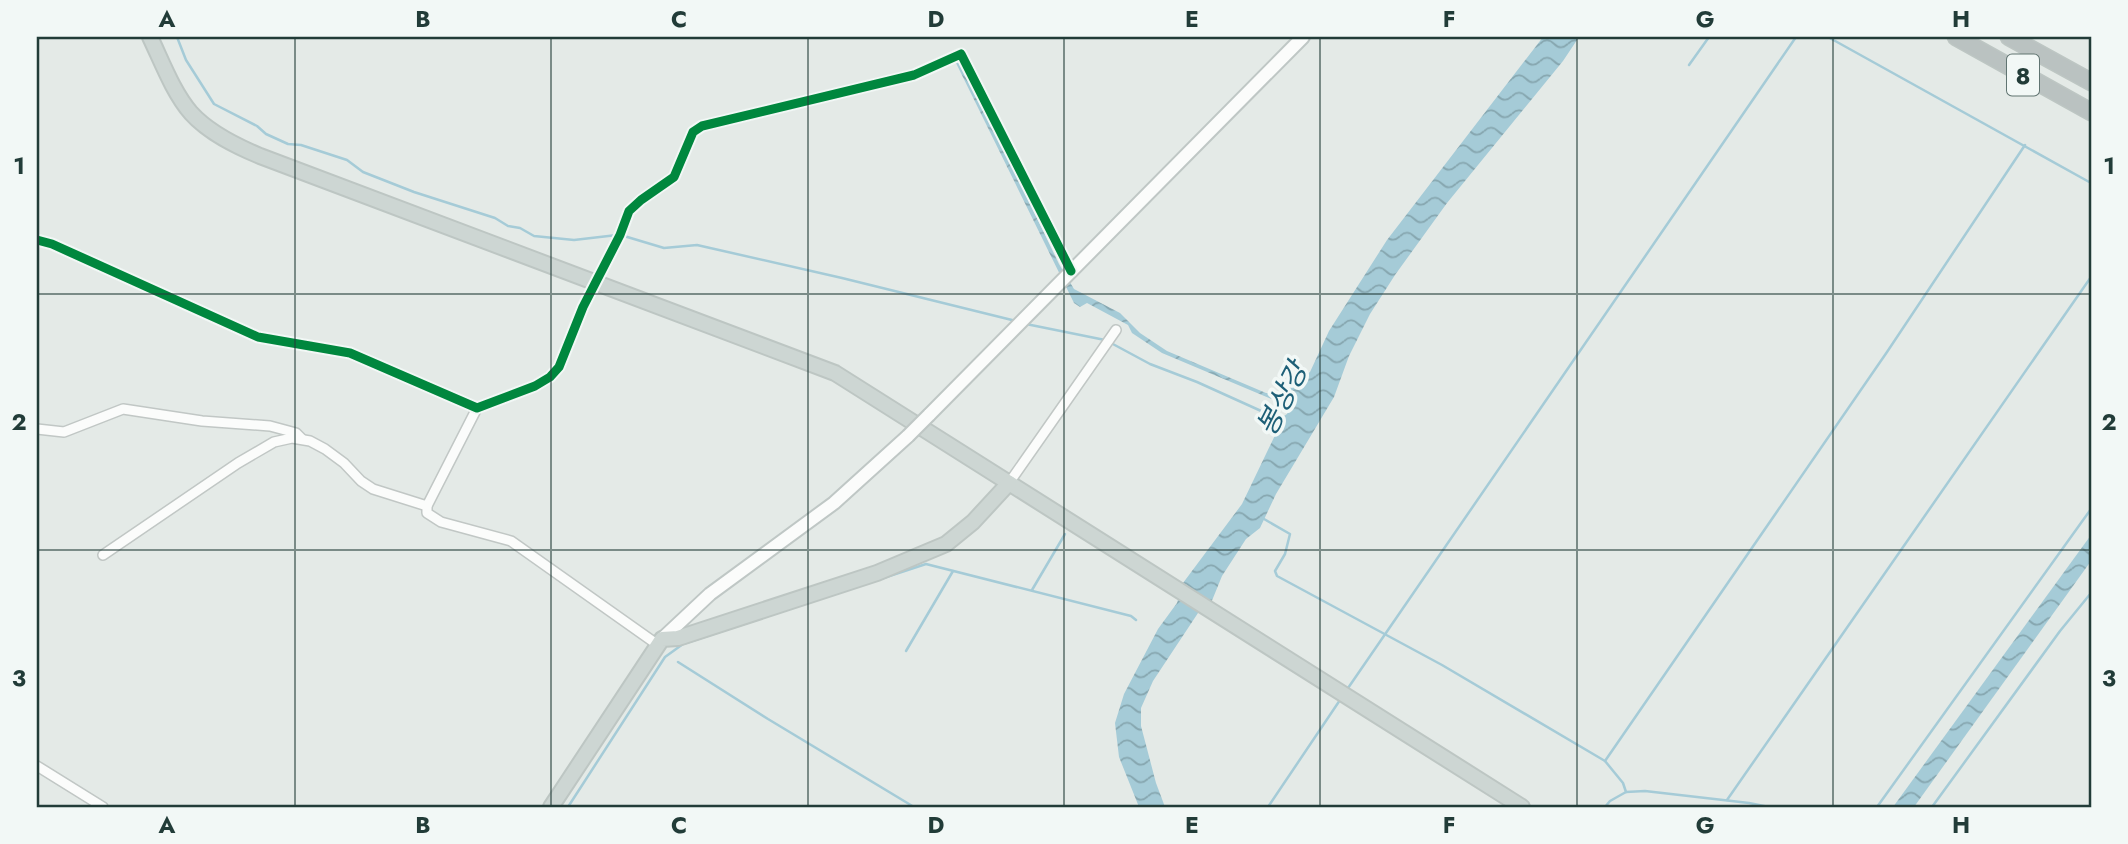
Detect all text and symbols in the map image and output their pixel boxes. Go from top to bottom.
text: A [158,2,176,36]
text: B [415,2,431,36]
text: C [671,2,687,36]
text: D [928,2,945,36]
text: E [1185,2,1199,36]
text: F [1443,2,1455,36]
text: G [1696,2,1714,36]
text: H [1952,2,1970,36]
road number: 8 [2007,54,2039,96]
text: 1 [13,149,25,183]
text: 1 [2103,149,2115,183]
water label: 봉상강 [1246,352,1319,443]
text: 2 [11,405,27,439]
text: 2 [2101,405,2117,439]
text: 3 [12,661,26,695]
text: 3 [2102,661,2116,695]
text: A [158,808,176,842]
text: B [415,808,431,842]
text: C [671,808,687,842]
text: D [928,808,945,842]
text: E [1185,808,1199,842]
text: F [1443,808,1455,842]
text: G [1696,808,1714,842]
text: H [1952,808,1970,842]

